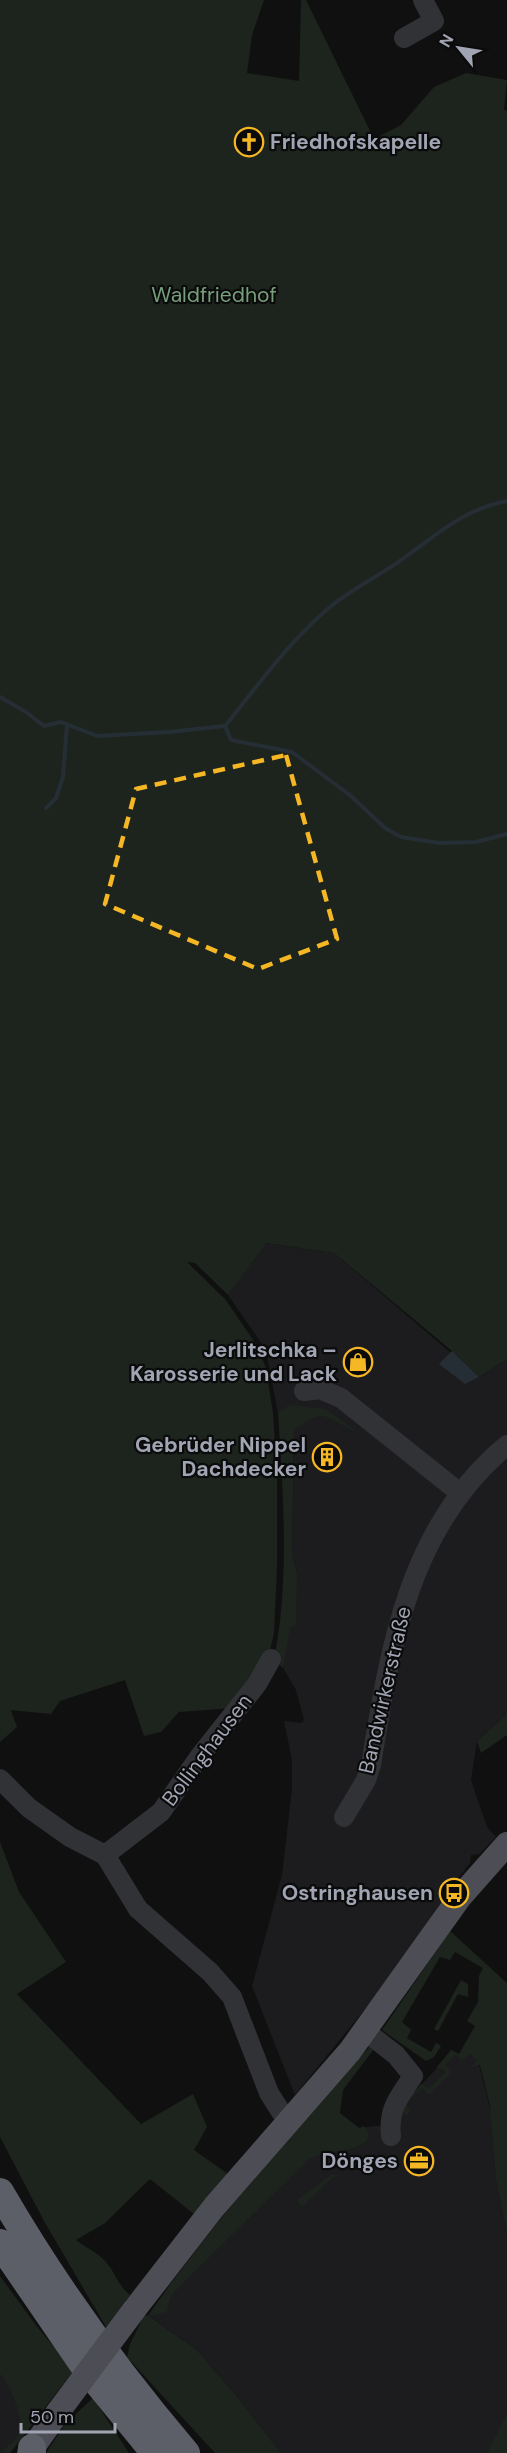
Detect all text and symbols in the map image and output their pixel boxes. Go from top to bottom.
north arrow [429,18,489,78]
text: N [434,30,458,51]
church icon: Friedhofskapelle [233,126,265,158]
place label: Friedhofskapelle [270,128,441,156]
park label: Waldfriedhof [151,281,277,309]
place label: Jerlitschka – Karosserie und Lack [130,1336,337,1388]
shop icon: Jerlitschka – Karosserie und Lack [342,1346,374,1378]
place label: Gebrüder Nippel Dachdecker [135,1431,306,1483]
building icon: Gebrüder Nippel Dachdecker [311,1441,343,1473]
street label: Bandwirkerstraße [352,1604,418,1776]
street label: Bollinghausen [156,1688,258,1812]
bus stop icon: Ostringhausen [438,1877,470,1909]
place label: Ostringhausen [282,1879,433,1907]
office icon: Dönges [403,2145,435,2177]
place label: Dönges [321,2147,398,2175]
scale bar [21,2396,116,2434]
text: 50 m [30,2405,74,2429]

